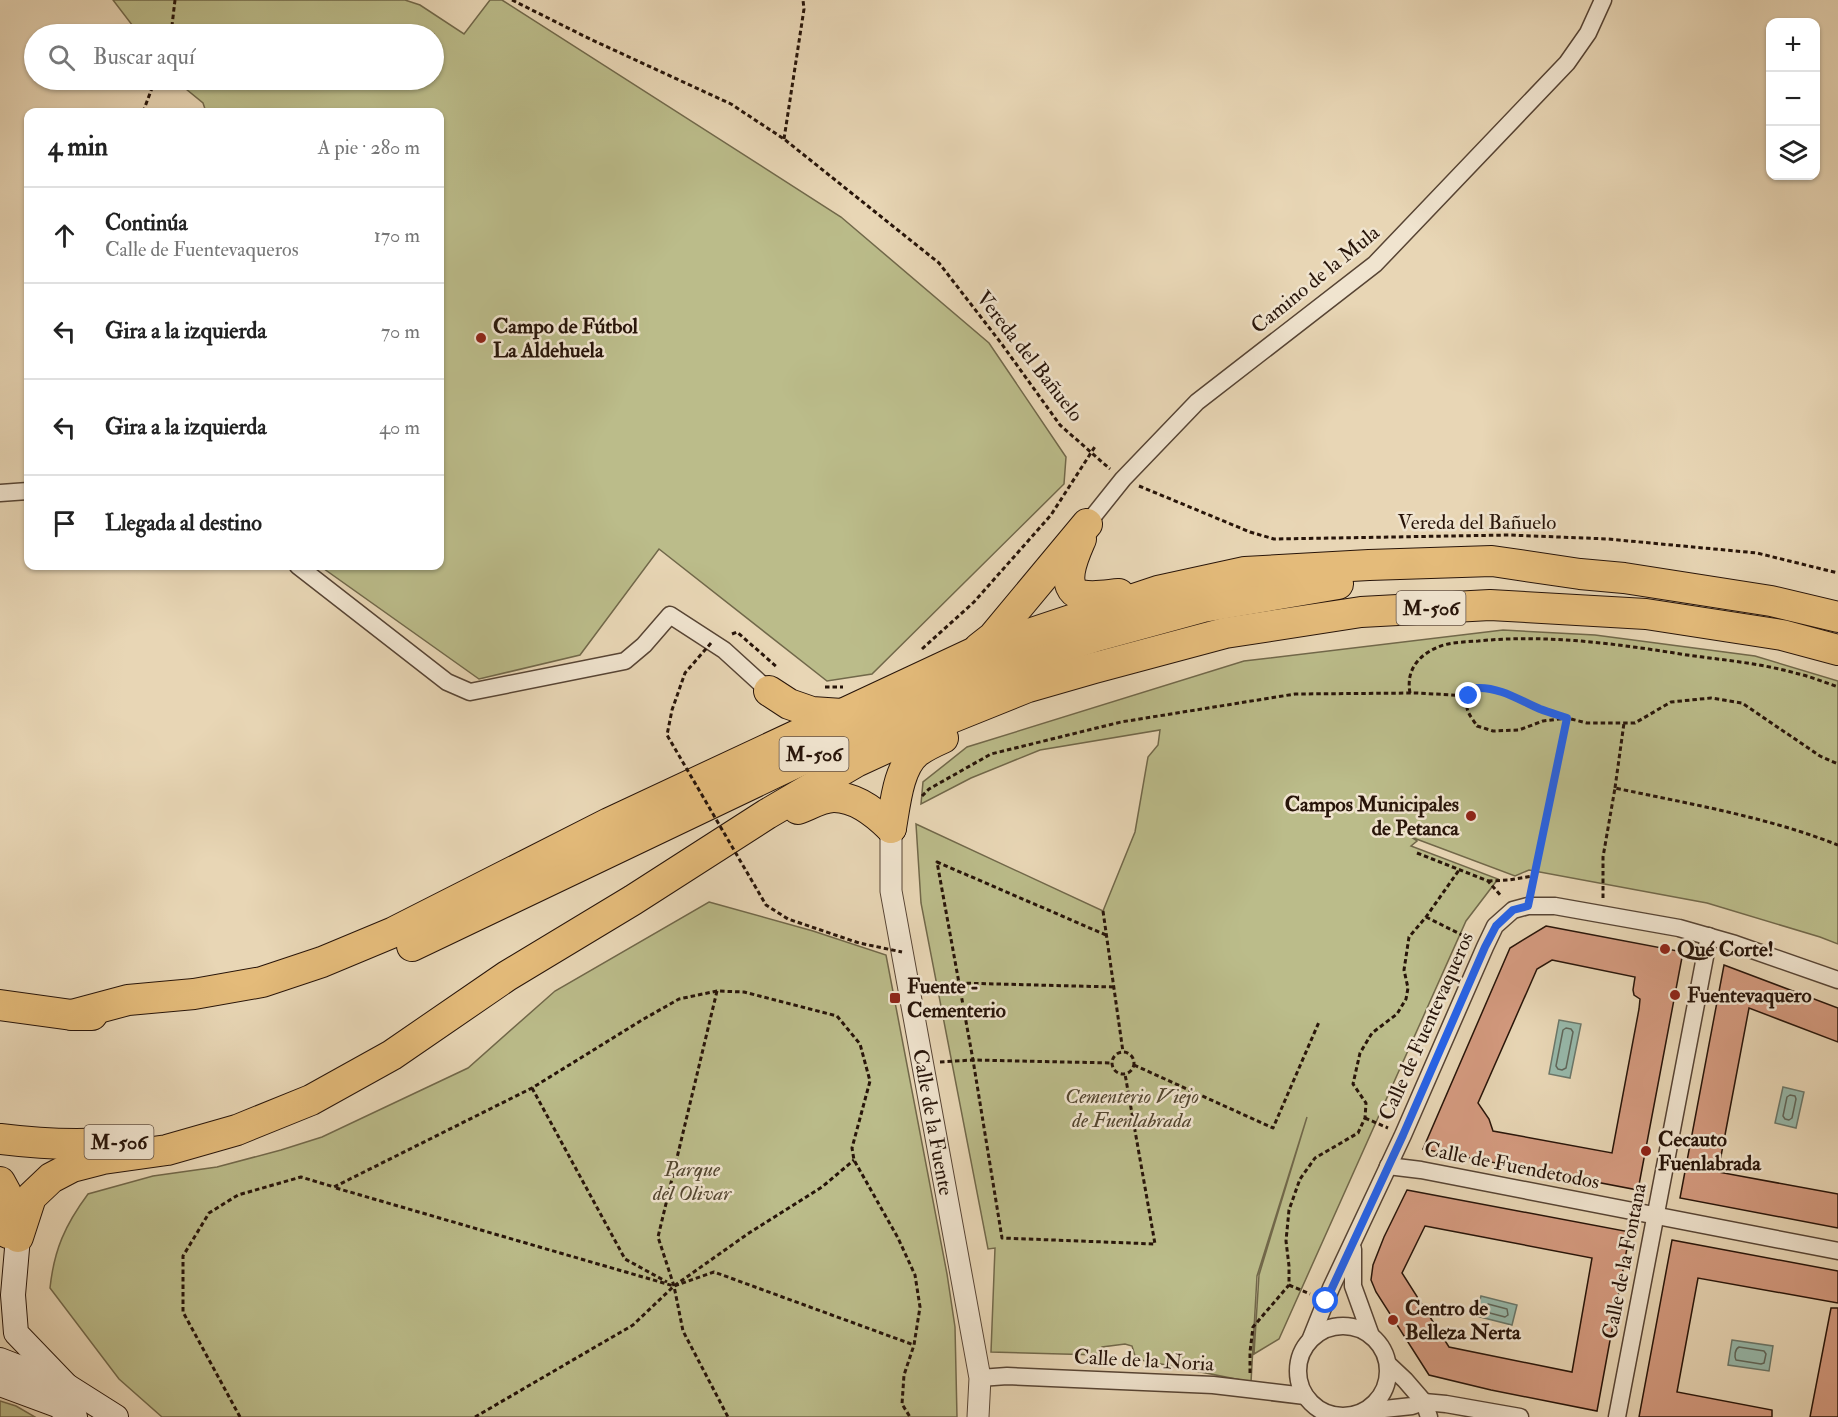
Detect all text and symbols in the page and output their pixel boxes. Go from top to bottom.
map controls [1766,18,1820,180]
button: + [1766,18,1820,72]
search box [24,24,444,90]
icon: search [45,41,78,74]
text: Buscar aquí [93,43,195,71]
button: − [1766,72,1820,126]
button: layers [1766,126,1820,180]
text: 4 min [48,131,108,163]
text: A pie · 280 m [318,135,420,160]
text: Continúa [105,209,188,237]
icon: ahead [48,219,81,252]
street label: Camino de la Mula [1245,219,1385,340]
text: 170 m [374,223,420,248]
text: Calle de Fuentevaqueros [105,237,299,262]
street label: Vereda del Bañuelo [970,285,1089,427]
place label: Campo de Fútbol La Aldehuela [493,313,638,364]
icon: left [48,315,81,348]
text: Gira a la izquierda [105,317,266,345]
text: 70 m [381,319,420,344]
marker: Campo de Fútbol La Aldehuela [474,331,488,345]
icon: left [48,411,81,444]
text: Gira a la izquierda [105,413,266,441]
text: 40 m [379,415,420,440]
icon: arrive [48,507,81,540]
text: Llegada al destino [105,509,262,537]
street label: Vereda del Bañuelo [1398,509,1556,536]
road number: M-506 [1396,591,1466,625]
route end [1455,682,1481,708]
road number: M-506 [780,737,848,771]
place label: Campos Municipales de Petanca [1285,791,1460,842]
marker: Campos Municipales de Petanca [1464,809,1478,823]
street label: Calle de Fuentevaqueros [1373,928,1480,1125]
place label: Qué Corte! [1677,936,1774,963]
marker: Qué Corte! [1658,942,1672,956]
place label: Fuente - Cementerio [907,973,1006,1024]
place label: Fuentevaquero [1687,982,1812,1009]
marker: Fuentevaquero [1668,988,1682,1002]
marker: Fuente - Cementerio [888,991,902,1005]
street label: Calle de la Fuente [906,1047,959,1198]
park label: Cementerio Viejo de Fuenlabrada [1065,1083,1199,1134]
road number: M-506 [84,1125,154,1159]
place label: Cecauto Fuenlabrada [1658,1126,1762,1177]
street label: Calle de Fuendetodos [1422,1135,1602,1196]
marker: Cecauto Fuenlabrada [1639,1144,1653,1158]
park label: Parque del Olivar [652,1156,732,1207]
street label: Calle de la Fontana [1596,1181,1653,1341]
route start [1312,1287,1338,1313]
place label: Centro de Belleza Nerta [1405,1295,1522,1346]
marker: Centro de Belleza Nerta [1386,1313,1400,1327]
street label: Calle de la Noria [1073,1343,1215,1378]

